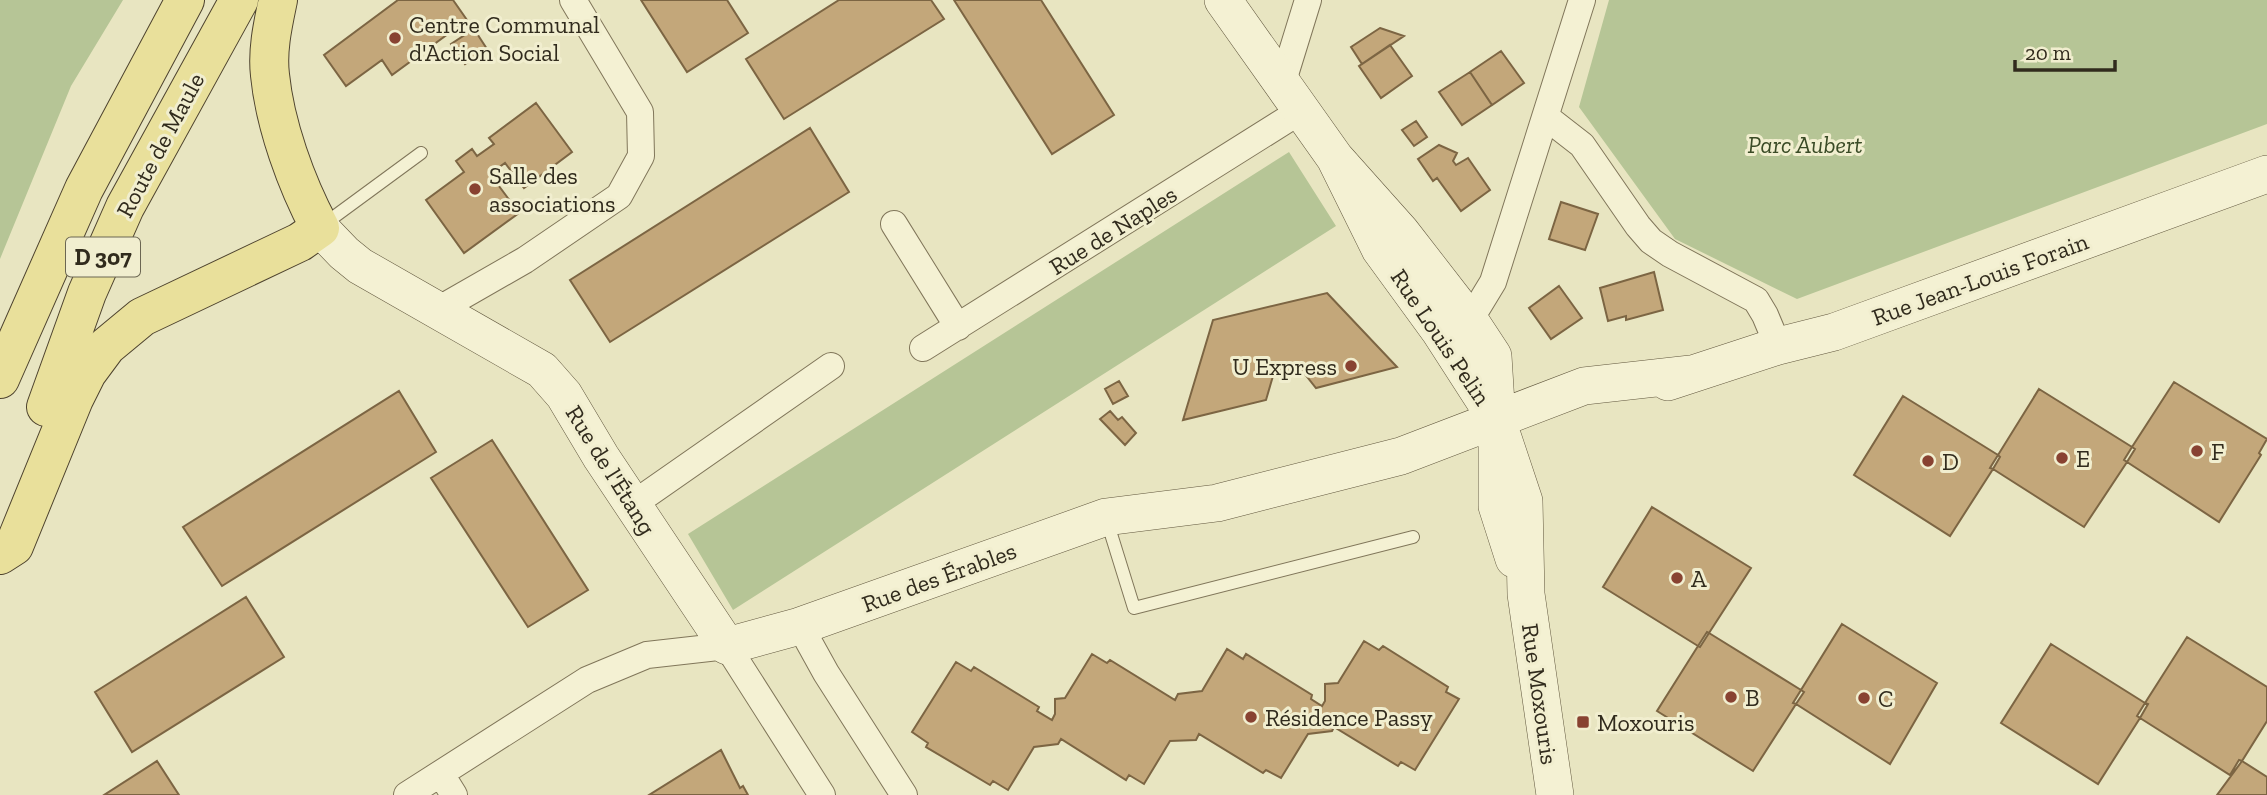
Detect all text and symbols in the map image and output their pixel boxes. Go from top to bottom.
place label: Centre Communal d'Action Social [409,10,600,67]
scale bar [2015,28,2115,72]
marker: Centre Communal d'Action Social [387,30,403,46]
text: 20 m [2025,40,2071,65]
street label: Route de Maule [110,68,210,222]
park label: Parc Aubert [1748,130,1862,159]
place label: Salle des associations [489,161,616,218]
street label: Rue de Naples [1044,179,1182,281]
marker: Salle des associations [467,181,483,197]
street label: Rue Jean-Louis Forain [1868,226,2092,332]
road number: D 307 [66,238,140,276]
street label: Rue Louis Pelin [1385,263,1497,411]
place label: U Express [1232,352,1337,381]
marker: U Express [1343,358,1359,374]
street label: Rue de l'Étang [560,400,662,540]
place label: F [2211,437,2224,466]
marker: F [2189,443,2205,459]
place label: E [2076,444,2090,473]
place label: D [1942,447,1959,476]
marker: E [2054,450,2070,466]
marker: D [1920,453,1936,469]
street label: Rue des Érables [858,536,1020,618]
place label: A [1691,564,1707,593]
marker: A [1669,570,1685,586]
street label: Rue Moxouris [1516,621,1564,767]
place label: B [1745,683,1760,712]
place label: C [1878,684,1894,713]
marker: B [1723,689,1739,705]
marker: C [1856,690,1872,706]
place label: Résidence Passy [1265,703,1433,732]
place label: Moxouris [1597,708,1694,737]
marker: Résidence Passy [1243,709,1259,725]
marker: Moxouris [1575,714,1591,730]

